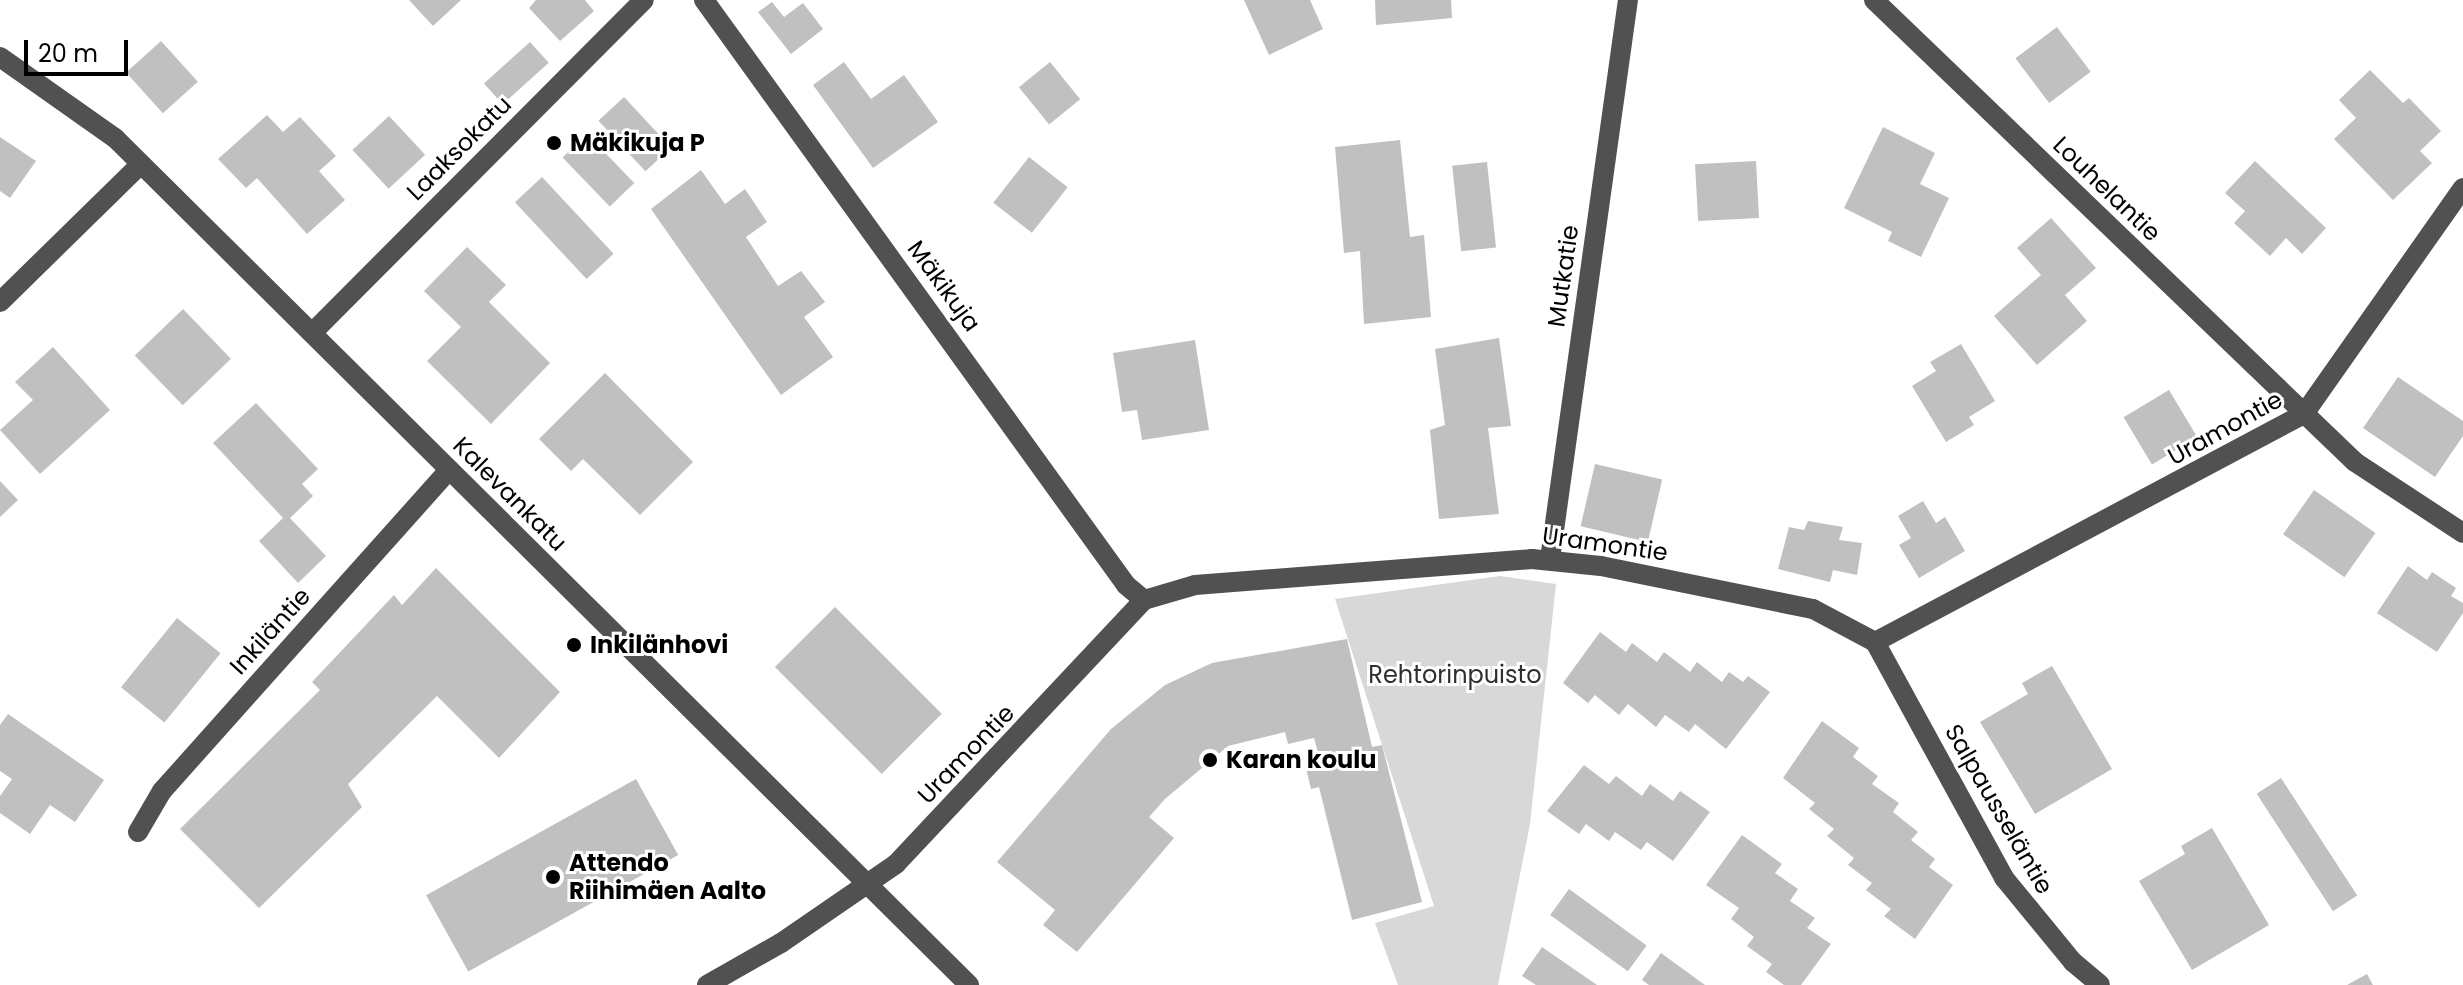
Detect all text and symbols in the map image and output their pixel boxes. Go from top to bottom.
scale bar [28,24,132,74]
text: 20 m [38,37,98,70]
street label: Laaksokatu [401,90,517,206]
place label: Mäkikuja P [570,129,705,157]
street label: Louhelantie [2047,131,2167,247]
marker: Mäkikuja P [545,134,563,152]
street label: Mutkatie [1542,223,1584,329]
street label: Mäkikuja [901,235,987,337]
street label: Uramontie [2163,385,2287,471]
street label: Kalevankatu [447,431,573,557]
street label: Uramontie [1540,521,1670,567]
street label: Inkiläntie [224,582,316,680]
place label: Inkilänhovi [590,631,728,659]
marker: Inkilänhovi [565,636,583,654]
park label: Rehtorinpuisto [1368,661,1542,689]
street label: Uramontie [912,699,1020,809]
street label: Salpausseläntie [1939,719,2059,899]
place label: Karan koulu [1226,746,1376,774]
marker: Karan koulu [1201,751,1219,769]
place label: Attendo Riihimäen Aalto [569,849,766,905]
marker: Attendo Riihimäen Aalto [544,868,562,886]

